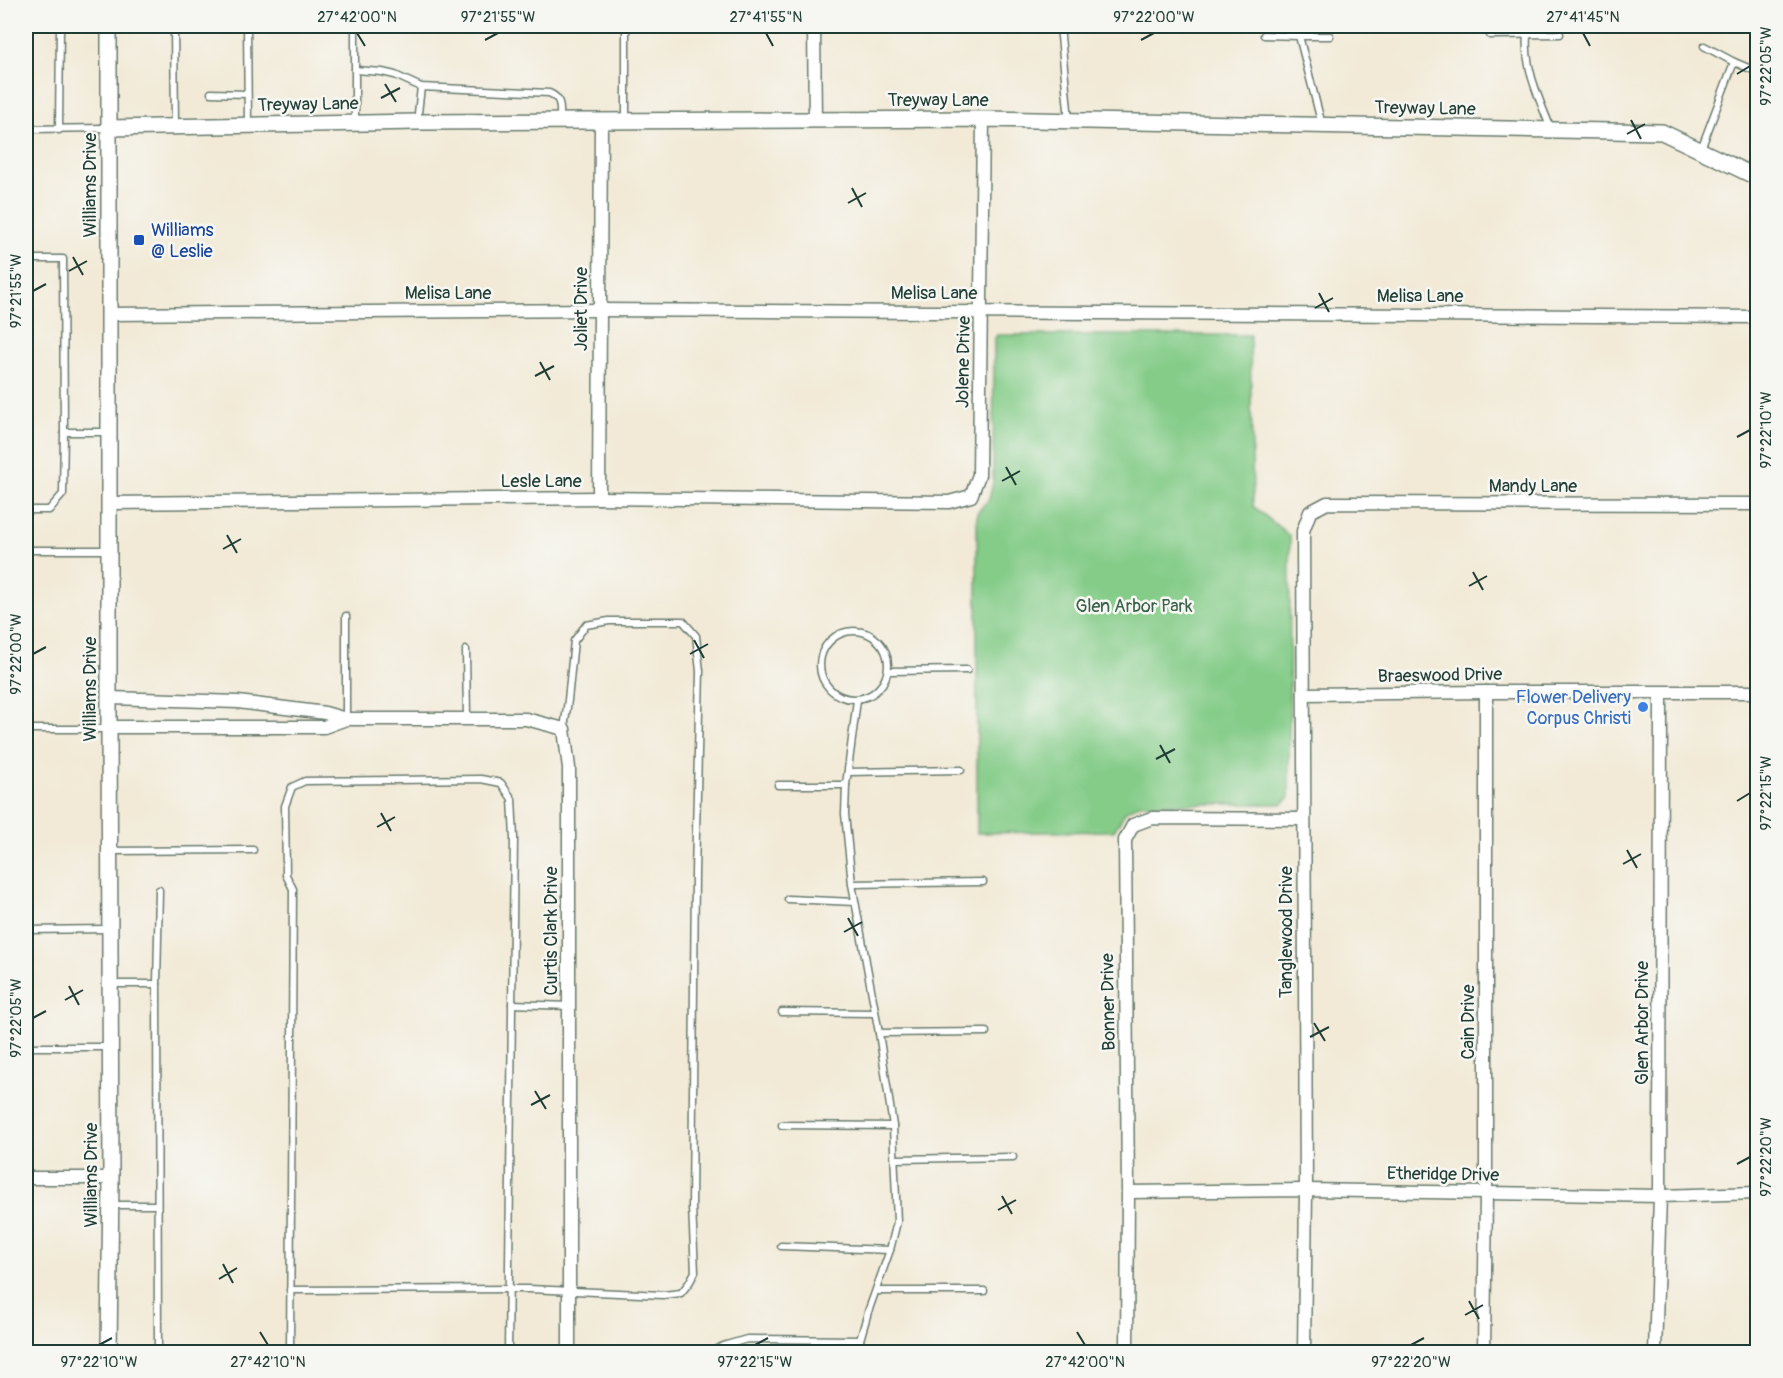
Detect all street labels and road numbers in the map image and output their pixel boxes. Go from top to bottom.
street label: Treyway Lane [887,89,989,112]
street label: Treyway Lane [257,92,359,117]
street label: Treyway Lane [1374,96,1476,121]
street label: Williams Drive [79,132,102,237]
street label: Joliet Drive [570,267,593,351]
street label: Melisa Lane [405,282,491,305]
street label: Melisa Lane [891,282,977,305]
street label: Melisa Lane [1377,285,1463,308]
street label: Jolene Drive [951,315,976,408]
street label: Lesle Lane [500,470,582,493]
street label: Mandy Lane [1489,475,1577,498]
street label: Williams Drive [79,636,102,741]
street label: Braeswood Drive [1378,663,1503,688]
street label: Curtis Clark Drive [540,866,563,996]
street label: Tanglewood Drive [1275,866,1298,998]
street label: Bonner Drive [1096,953,1121,1051]
street label: Glen Arbor Drive [1631,961,1654,1085]
street label: Cain Drive [1457,984,1480,1060]
street label: Williams Drive [80,1122,103,1227]
street label: Etheridge Drive [1387,1162,1500,1187]

